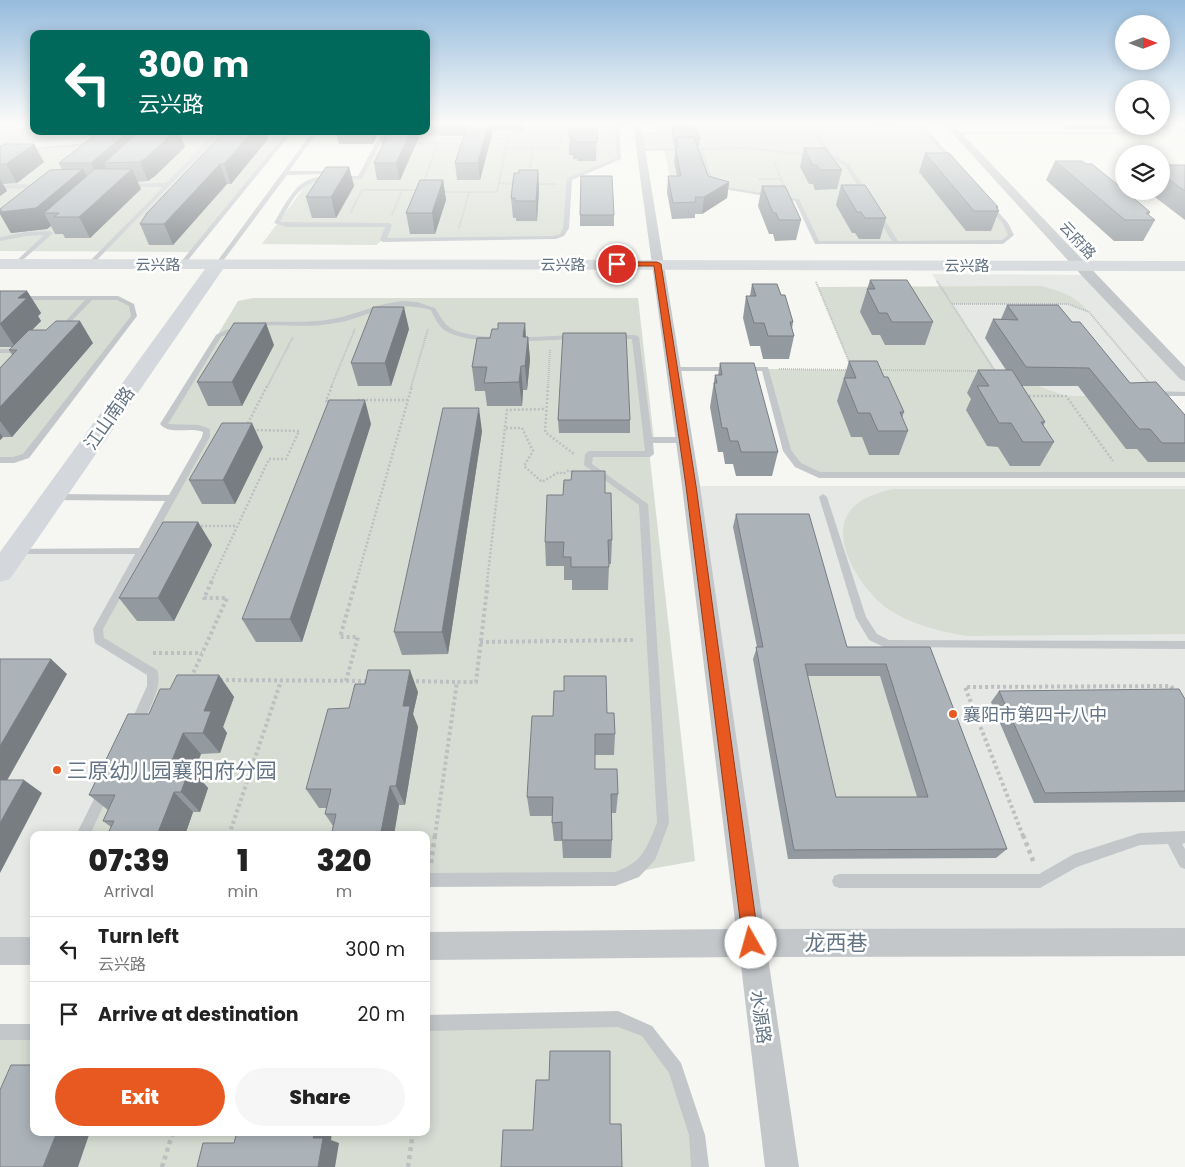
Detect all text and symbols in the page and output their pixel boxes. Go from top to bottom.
north arrow [1115,15,1170,70]
map controls [1115,15,1170,200]
text: 300 m [138,40,249,89]
icon: left [55,50,120,115]
button: search [1115,80,1170,135]
text: 云兴路 [138,89,204,120]
button: layers [1115,145,1170,200]
street label: 云府路 [1055,216,1101,264]
pin [596,243,638,285]
icon: arrive [603,250,631,278]
street label: 云兴路 [135,254,181,275]
street label: 云兴路 [540,254,586,275]
street label: 云兴路 [944,255,990,276]
street label: 江山南路 [78,381,140,455]
place label: 襄阳市第四十八中 [963,702,1107,727]
marker: 襄阳市第四十八中 [947,708,959,720]
place label: 三原幼儿园襄阳府分园 [67,756,277,785]
marker: 三原幼儿园襄阳府分园 [51,764,63,776]
text: 07:39 [88,839,169,882]
text: 1 [237,839,249,882]
text: 320 [317,839,372,882]
text: Arrival [104,880,154,903]
text: min [228,880,258,903]
text: m [336,880,352,903]
position arrow [724,916,776,968]
text: Turn left [98,923,179,950]
street label: 龙西巷 [805,928,868,957]
icon: left [55,935,83,963]
text: 300 m [345,936,405,963]
text: 云兴路 [98,953,146,976]
street label: 水源路 [745,989,777,1045]
icon: arrive [55,1000,83,1028]
text: Arrive at destination [98,1001,299,1028]
text: 20 m [357,1001,405,1028]
button: Exit [55,1068,225,1126]
button: Share [235,1068,405,1126]

